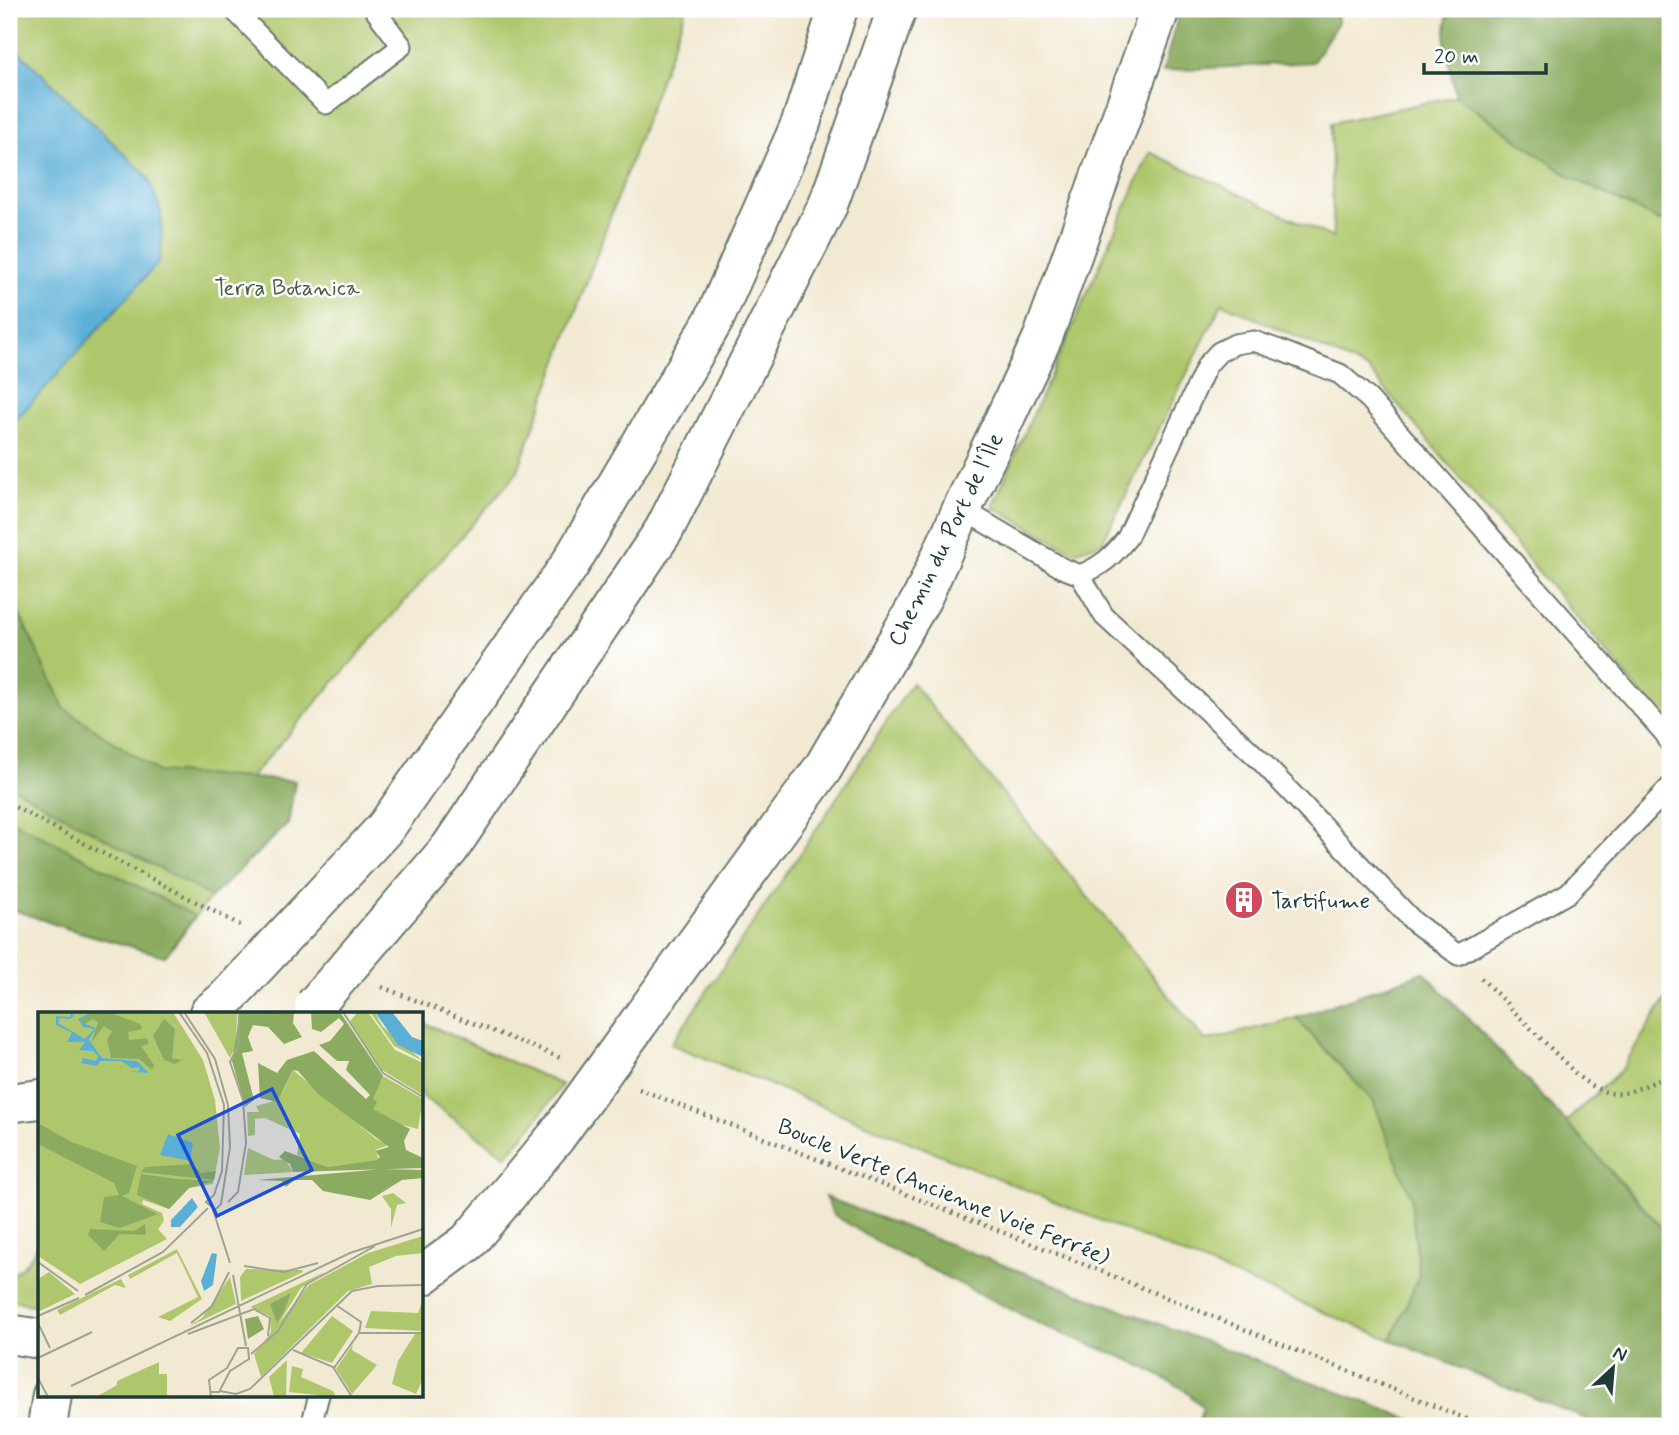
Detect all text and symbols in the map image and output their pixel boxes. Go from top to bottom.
scale bar [1424,32,1546,76]
text: 20 m [1434,43,1479,71]
park label: Terra Botanica [214,274,360,304]
street label: Chemin du Port de l'Île [882,428,1012,652]
building icon: Tartifume [1223,879,1265,921]
place label: Tartifume [1271,887,1370,917]
inset map [38,1012,424,1396]
street label: Boucle Verte (Ancienne Voie Ferrée) [773,1112,1114,1273]
north arrow [1578,1334,1648,1404]
text: N [1609,1340,1631,1368]

